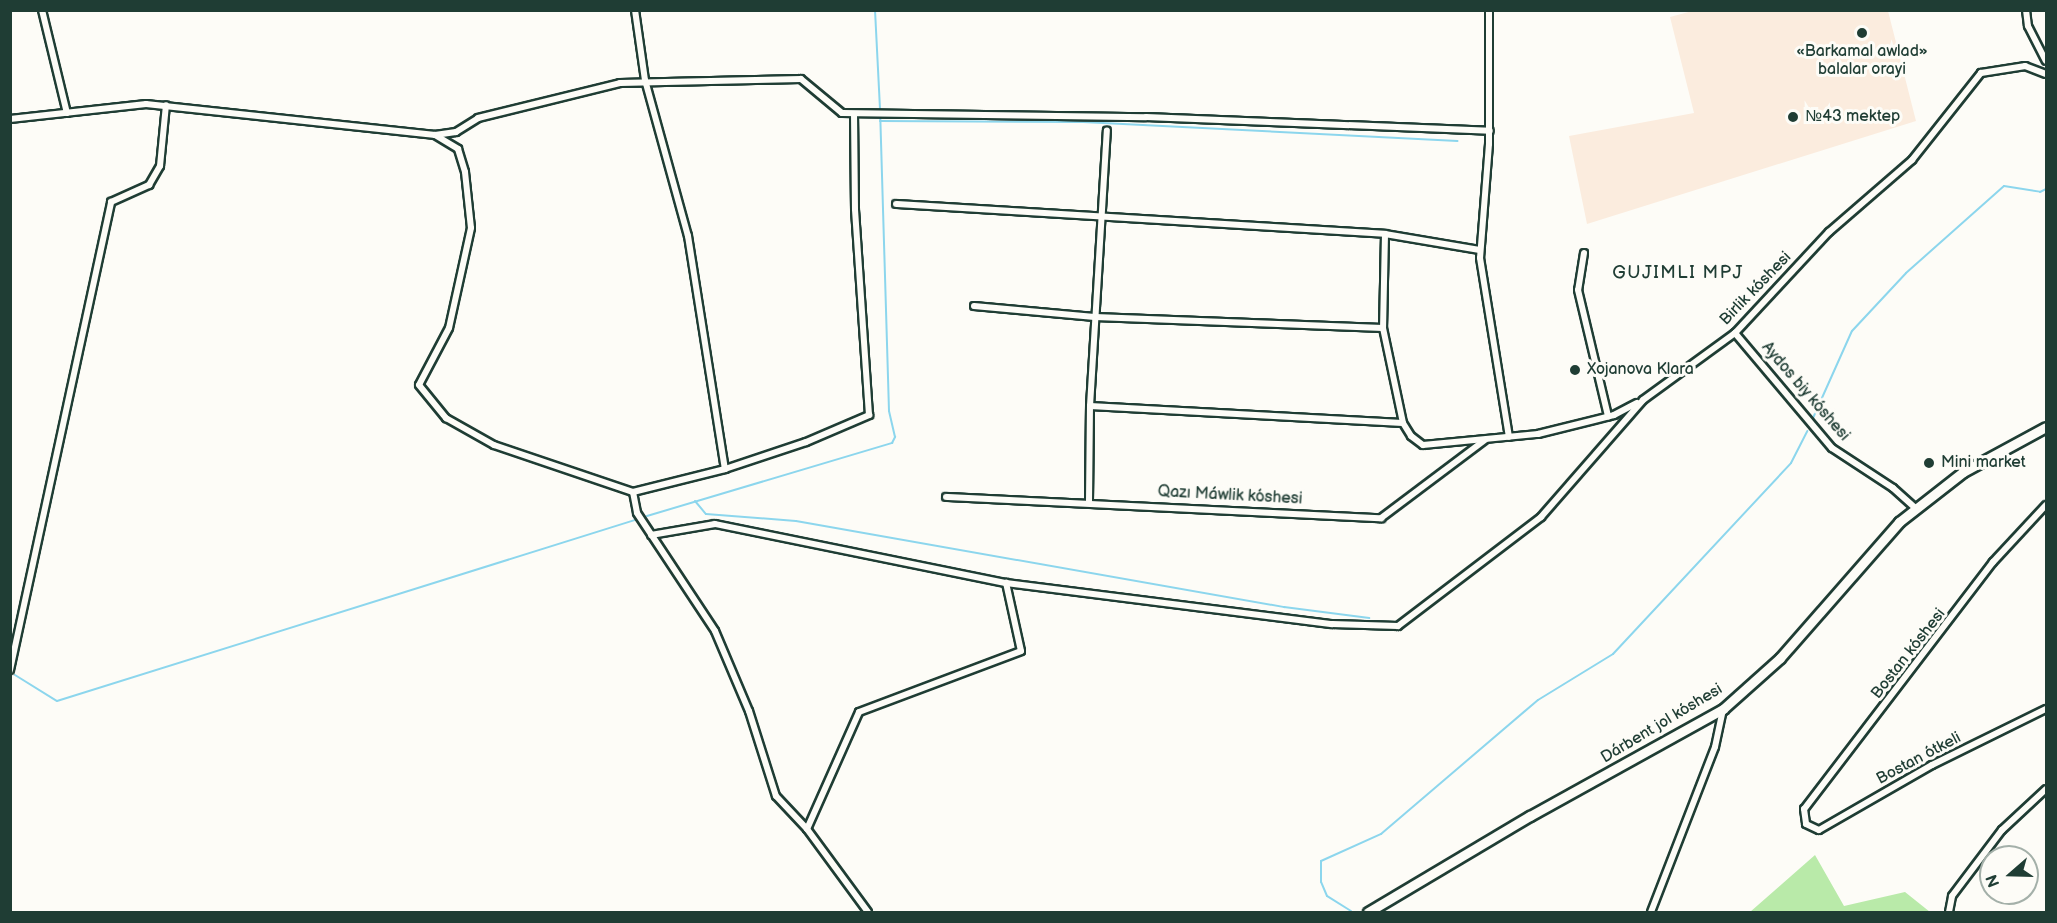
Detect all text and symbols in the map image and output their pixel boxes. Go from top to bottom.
marker: «Barkamal awlad» balalar orayi [1855,26,1869,40]
place label: «Barkamal awlad» balalar orayi [1796,42,1928,80]
place label: №43 mektep [1805,107,1900,127]
marker: №43 mektep [1786,110,1800,124]
street label: Birlik kóshesi [1716,248,1796,330]
district label: GUJIMLI MPJ [1612,262,1744,284]
street label: Aydos biy kóshesi [1757,338,1853,446]
place label: Xojanova Klara [1587,360,1694,380]
marker: Xojanova Klara [1568,363,1582,377]
place label: Mini market [1941,453,2026,473]
marker: Mini market [1922,456,1936,470]
street label: Qazı Máwlik kóshesi [1157,483,1303,509]
street label: Bostan kóshesi [1868,605,1950,703]
street label: Dárbent jol kóshesi [1598,680,1726,768]
street label: Bostan ótkeli [1873,729,1965,789]
north arrow [1979,845,2039,905]
text: N [1983,872,2004,890]

